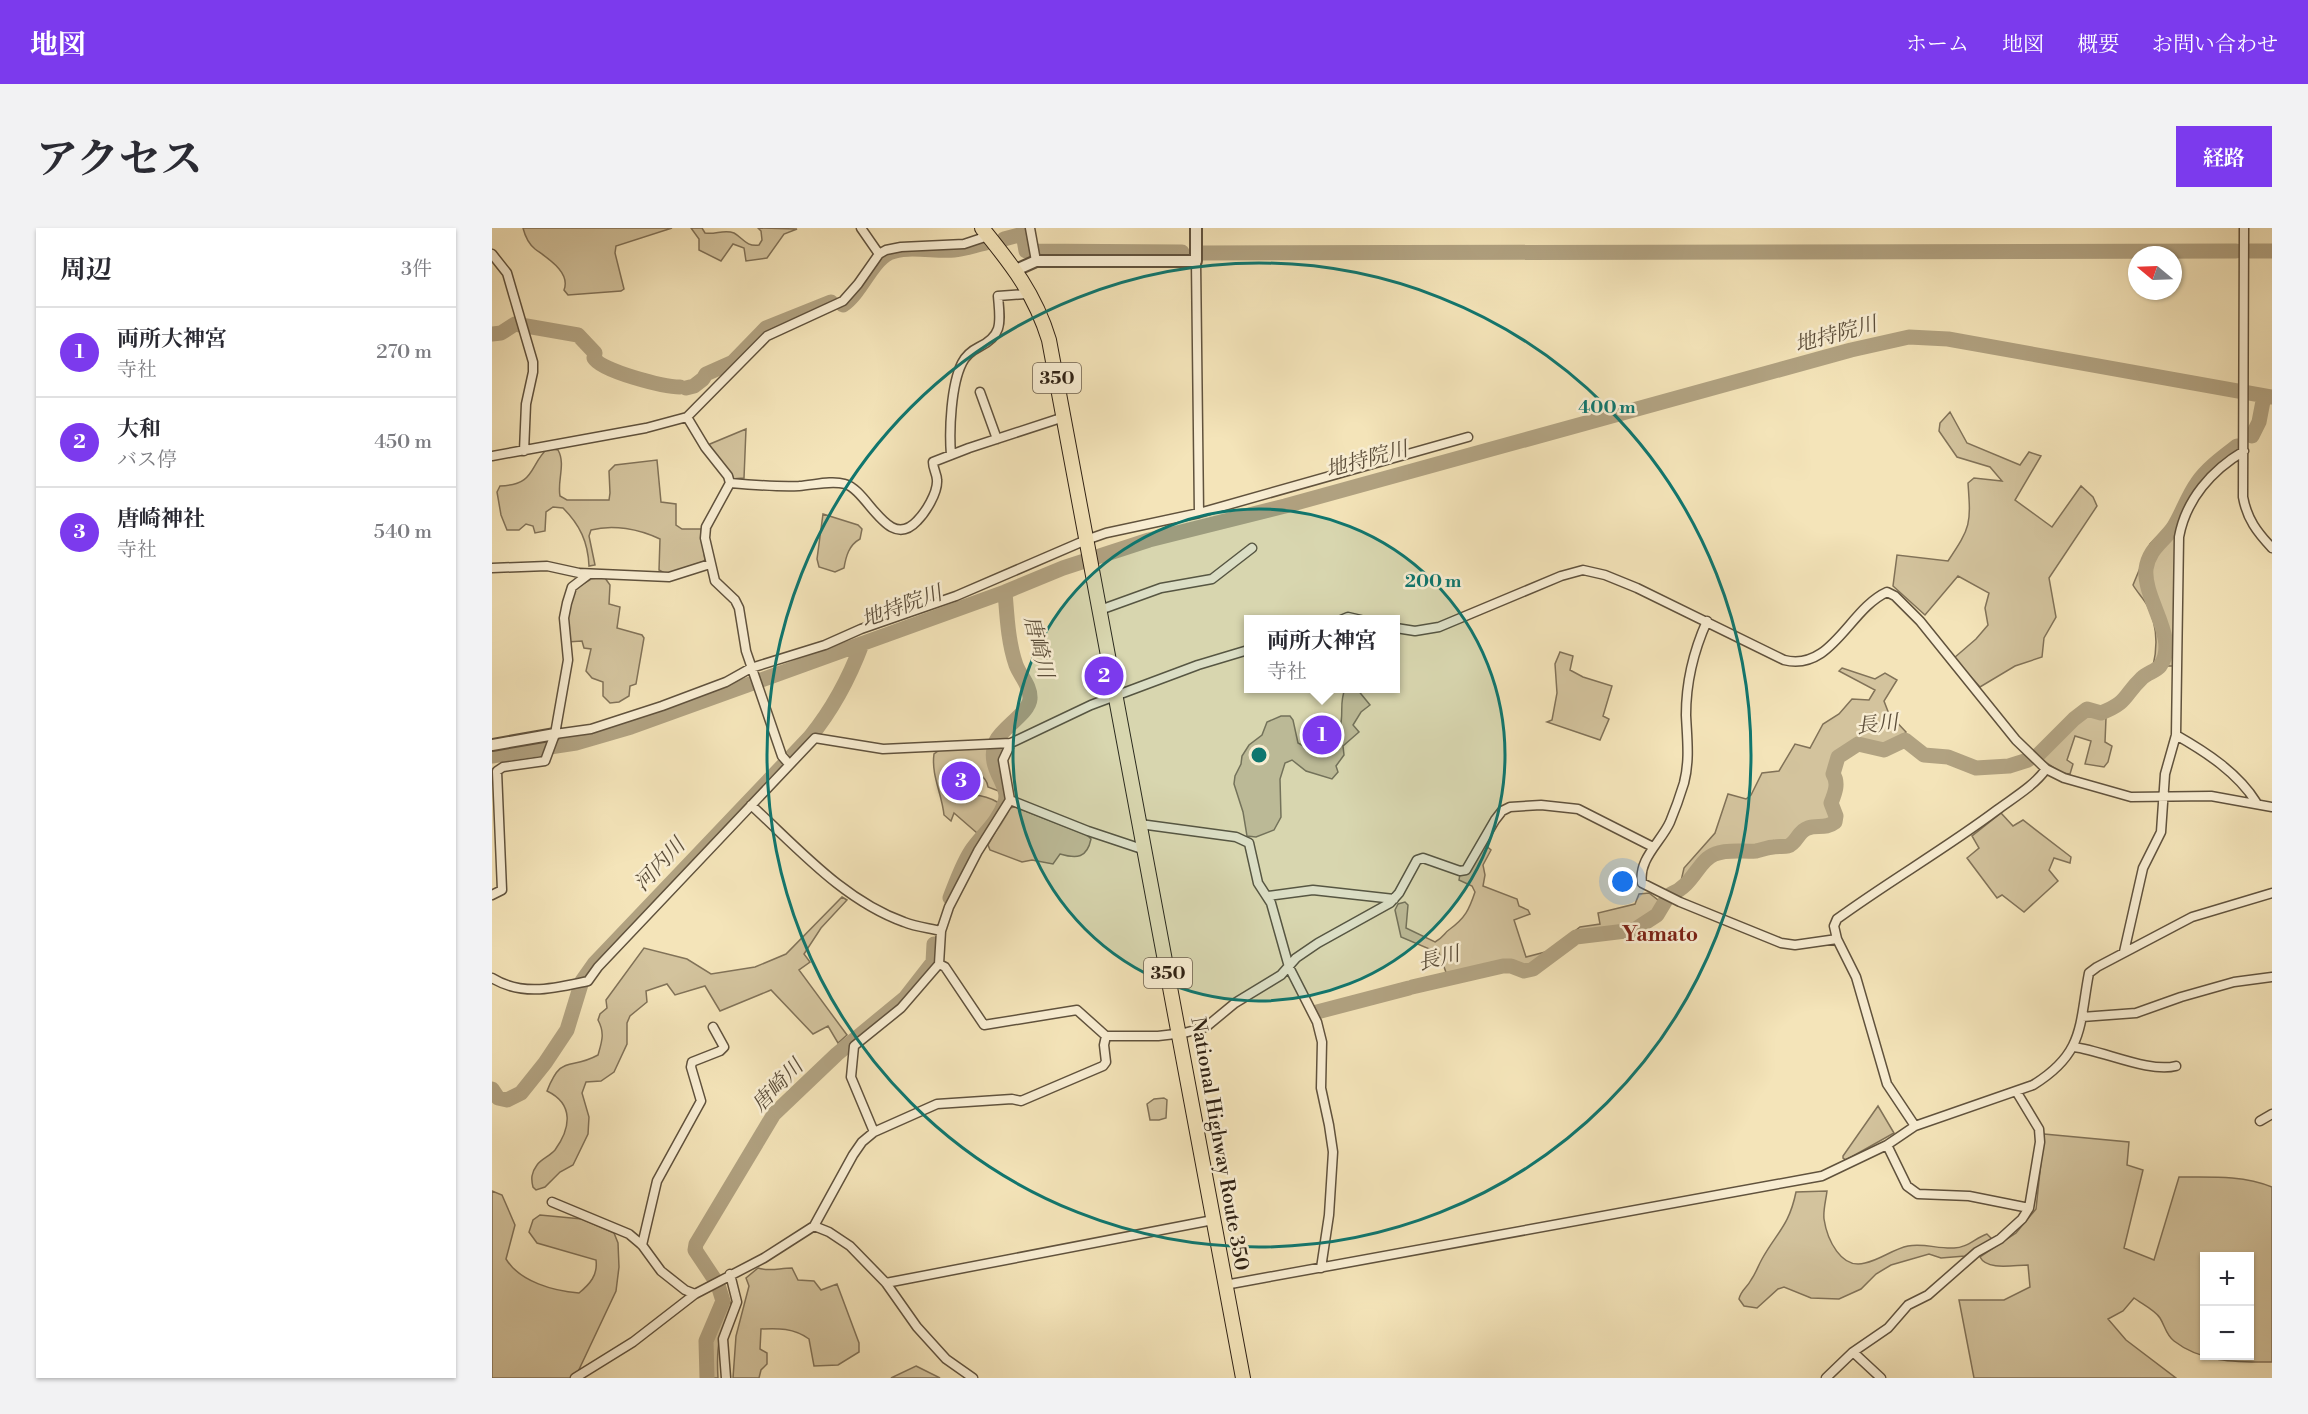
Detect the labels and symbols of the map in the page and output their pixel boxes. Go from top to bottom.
north arrow [2128,246,2182,300]
water label: 地持院川 [1792,311,1882,358]
road number: 350 [1033,363,1081,393]
text: 400 m [1578,396,1636,419]
water label: 地持院川 [1323,436,1413,483]
text: 200 m [1405,570,1462,593]
water label: 地持院川 [858,580,948,634]
water label: 唐崎川 [1018,613,1059,683]
pin: 2 [1084,654,1124,698]
water label: 長川 [1855,710,1901,740]
pin: 1 [1302,712,1342,758]
centre of rings [1249,745,1269,765]
pin: 3 [942,758,980,804]
water label: 河内川 [629,832,692,897]
your location [1608,867,1637,896]
district label: Yamato [1622,922,1698,948]
water label: 長川 [1415,941,1464,977]
road number: 350 [1144,958,1192,988]
street label: National Highway Route 350 [1184,1015,1254,1273]
water label: 唐崎川 [747,1053,811,1118]

